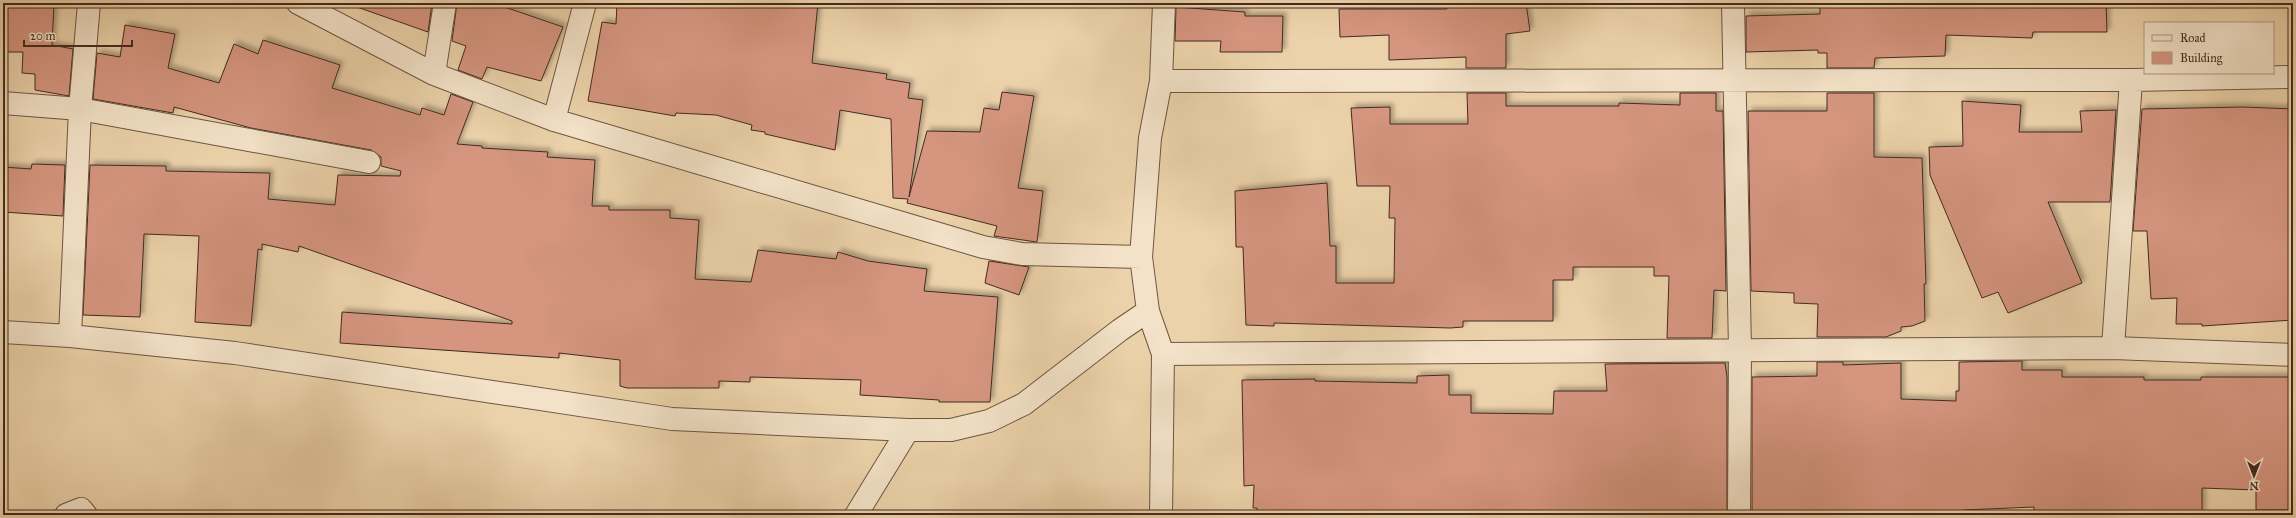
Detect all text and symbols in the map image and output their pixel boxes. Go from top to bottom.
scale bar [24,22,132,48]
legend [2144,22,2274,74]
text: 20 m [30,29,56,43]
text: Road [2180,31,2206,45]
text: Building [2180,51,2223,66]
north arrow [2234,456,2274,496]
text: N [2249,479,2259,492]

